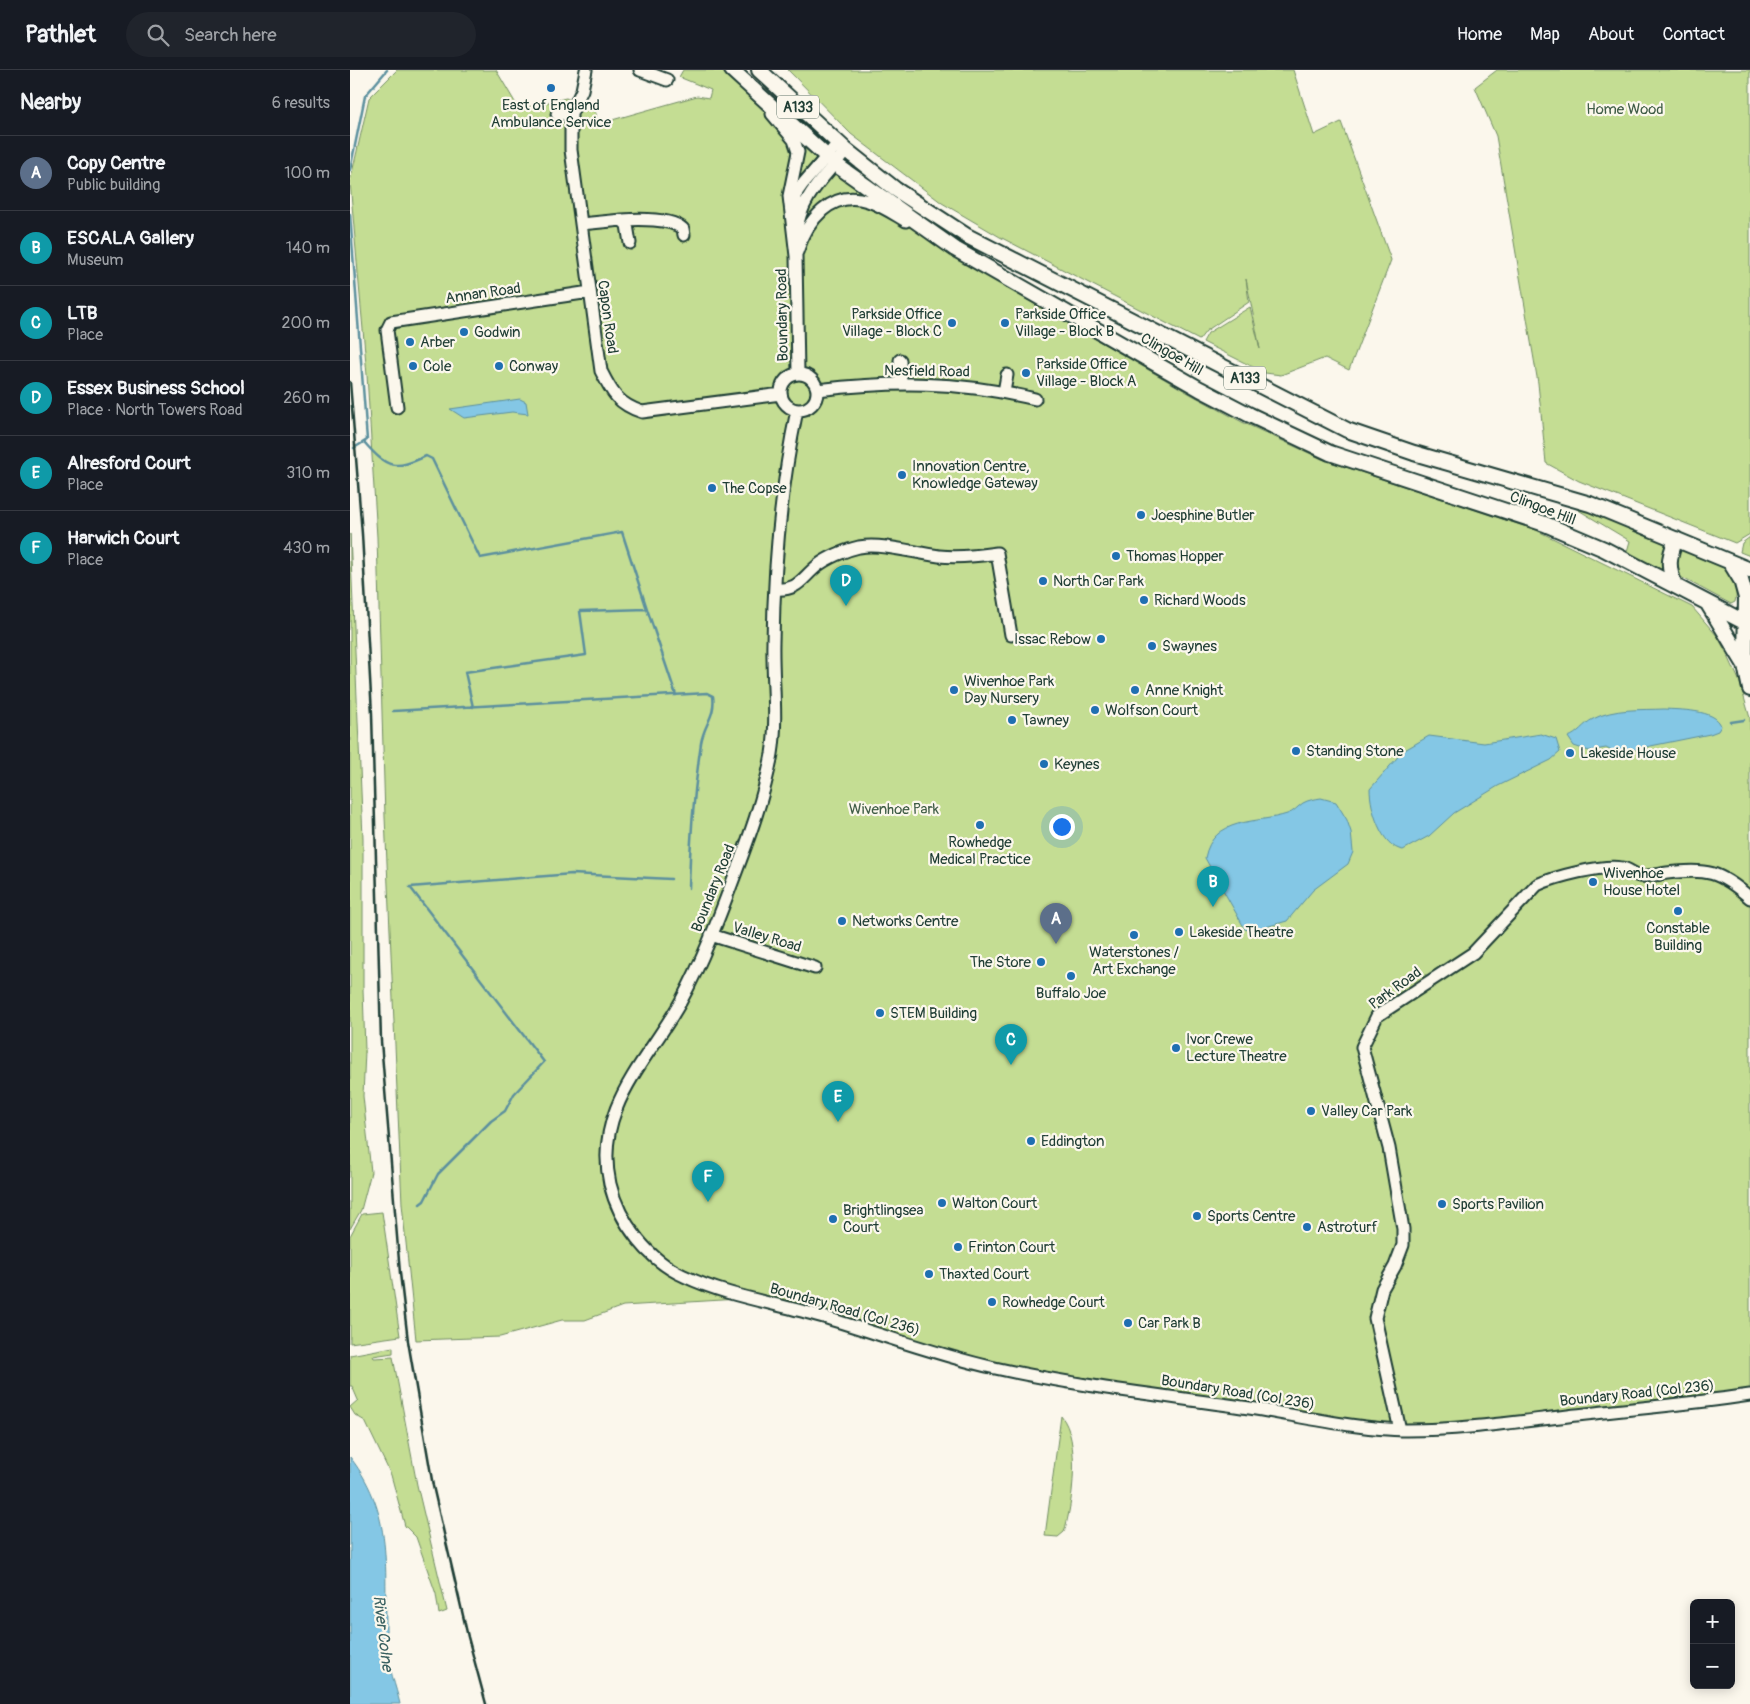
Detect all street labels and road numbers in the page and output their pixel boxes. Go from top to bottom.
road number: A133 [777,96,819,118]
street label: Boundary Road [772,268,793,362]
street label: Annan Road [444,279,522,308]
street label: Capon Road [593,279,622,355]
street label: Clingoe Hill [1137,329,1207,380]
street label: Nesfield Road [884,361,970,382]
road number: A133 [1224,366,1266,390]
street label: Clingoe Hill [1507,487,1579,530]
street label: Boundary Road [687,842,740,935]
street label: Valley Road [730,918,804,957]
street label: Park Road [1365,963,1425,1014]
street label: Boundary Road (Col 236) [768,1279,922,1340]
street label: Boundary Road (Col 236) [1160,1371,1316,1414]
street label: Boundary Road (Col 236) [1559,1376,1715,1411]

